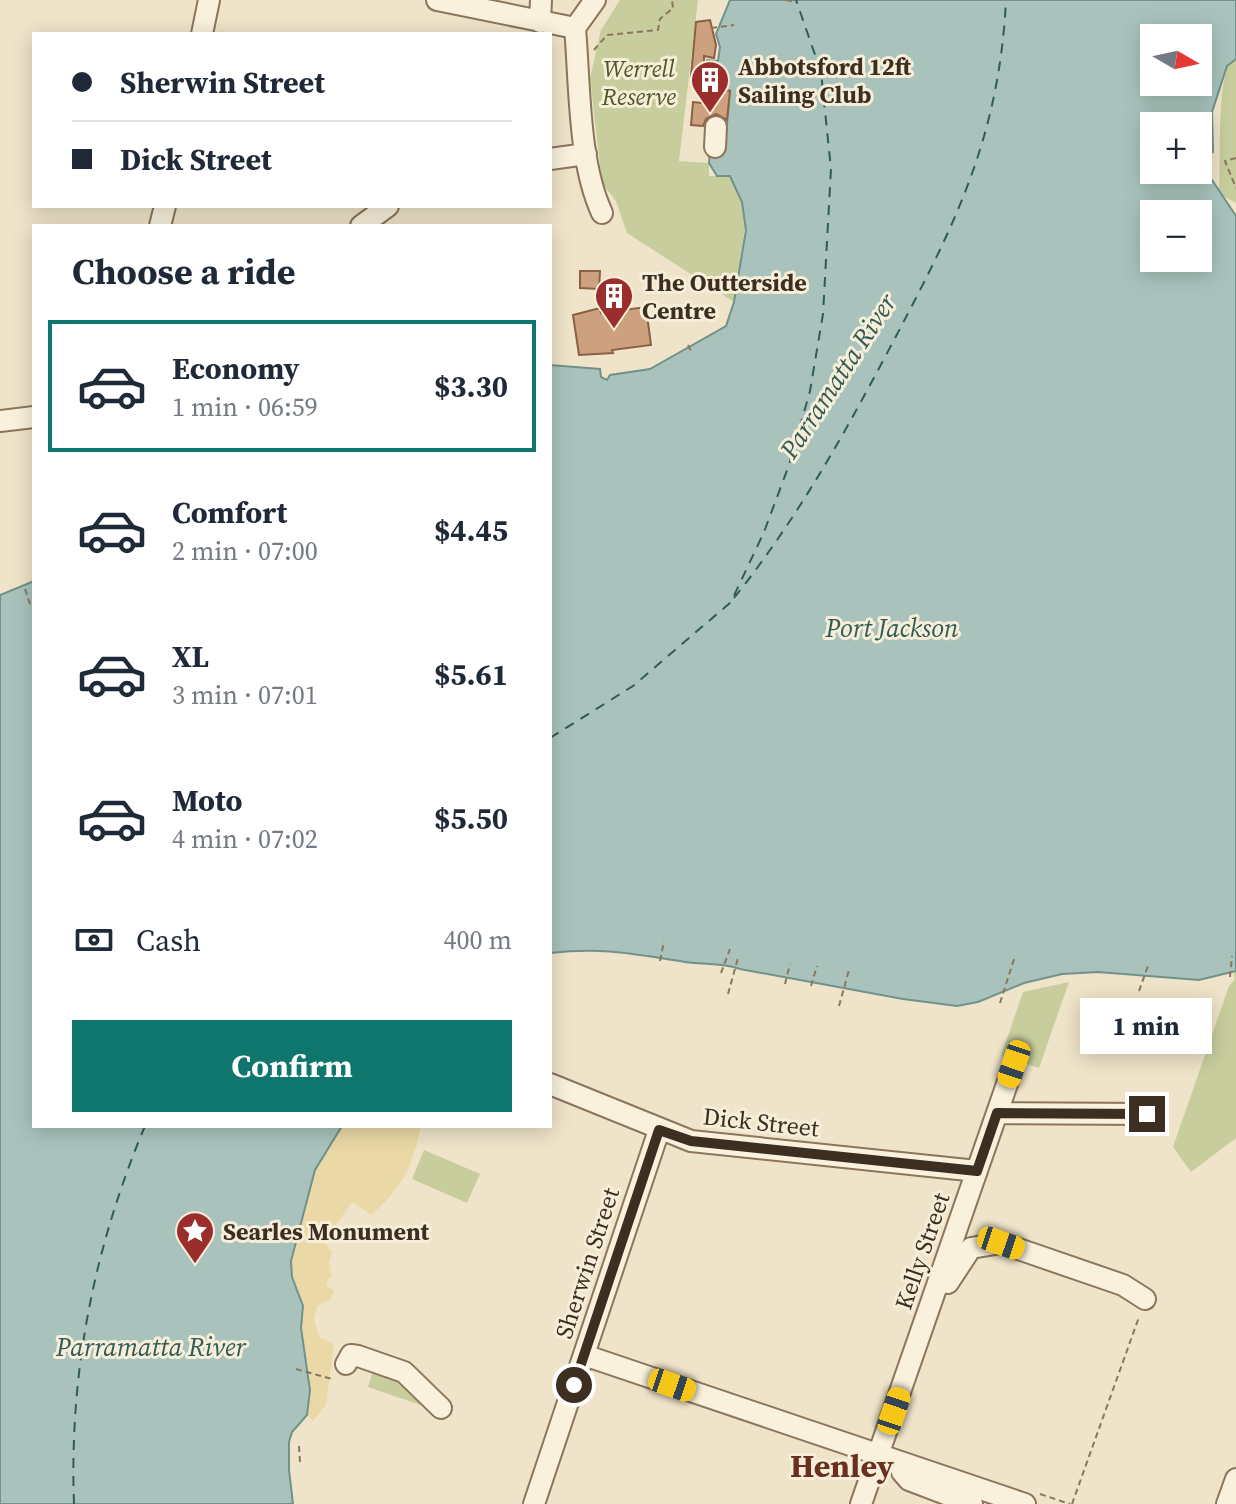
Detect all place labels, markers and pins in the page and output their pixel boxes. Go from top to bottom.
place label: Abbotsford 12ft Sailing Club [738,50,912,111]
building icon: Abbotsford 12ft Sailing Club [689,59,731,114]
place label: The Outterside Centre [642,266,807,327]
building icon: The Outterside Centre [593,275,635,330]
place icon: Searles Monument [174,1210,216,1265]
place label: Searles Monument [223,1215,430,1248]

